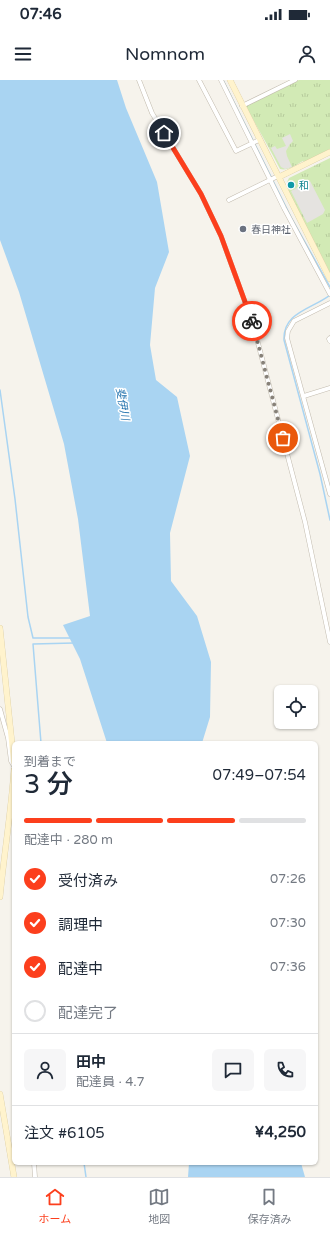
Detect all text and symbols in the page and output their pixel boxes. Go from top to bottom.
text: 07:46 [20,5,62,23]
icon: menu [12,43,34,65]
text: Nomnom [125,43,205,65]
icon: person [296,43,318,65]
pin [147,116,181,150]
icon: home [153,122,175,144]
marker: 和 [286,180,296,190]
place label: 和 [299,180,309,192]
marker: 春日神社 [238,224,248,234]
place label: 春日神社 [251,224,291,236]
courier [232,301,272,341]
icon: bike [241,310,263,332]
water label: 斐伊川 [113,387,132,422]
pin [266,421,300,455]
icon: bag [272,427,294,449]
map controls [274,685,318,729]
button: locate [274,685,318,729]
text: 到着まで [24,754,76,770]
text: 07:49–07:54 [213,766,306,784]
text: 3 分 [24,769,73,800]
text: 配達中 · 280 m [24,832,113,848]
icon: check [24,868,46,890]
text: 07:26 [270,871,306,887]
text: 受付済み [58,872,118,890]
icon: check [24,912,46,934]
text: 07:30 [270,915,306,931]
text: 調理中 [58,916,103,934]
icon: check [24,956,46,978]
text: 07:36 [270,959,306,975]
text: 配達中 [58,960,103,978]
text: 配達完了 [58,1004,118,1022]
button: person [24,1049,66,1091]
button: chat [212,1049,254,1091]
button: phone [264,1049,306,1091]
text: 田中 [76,1053,106,1071]
text: 配達員 · 4.7 [76,1074,145,1090]
text: ¥4,250 [255,1123,306,1141]
text: 注文 #6105 [24,1124,105,1142]
tab: ホーム [39,1186,71,1226]
tab: 地図 [148,1186,170,1226]
tab: 保存済み [247,1186,291,1226]

